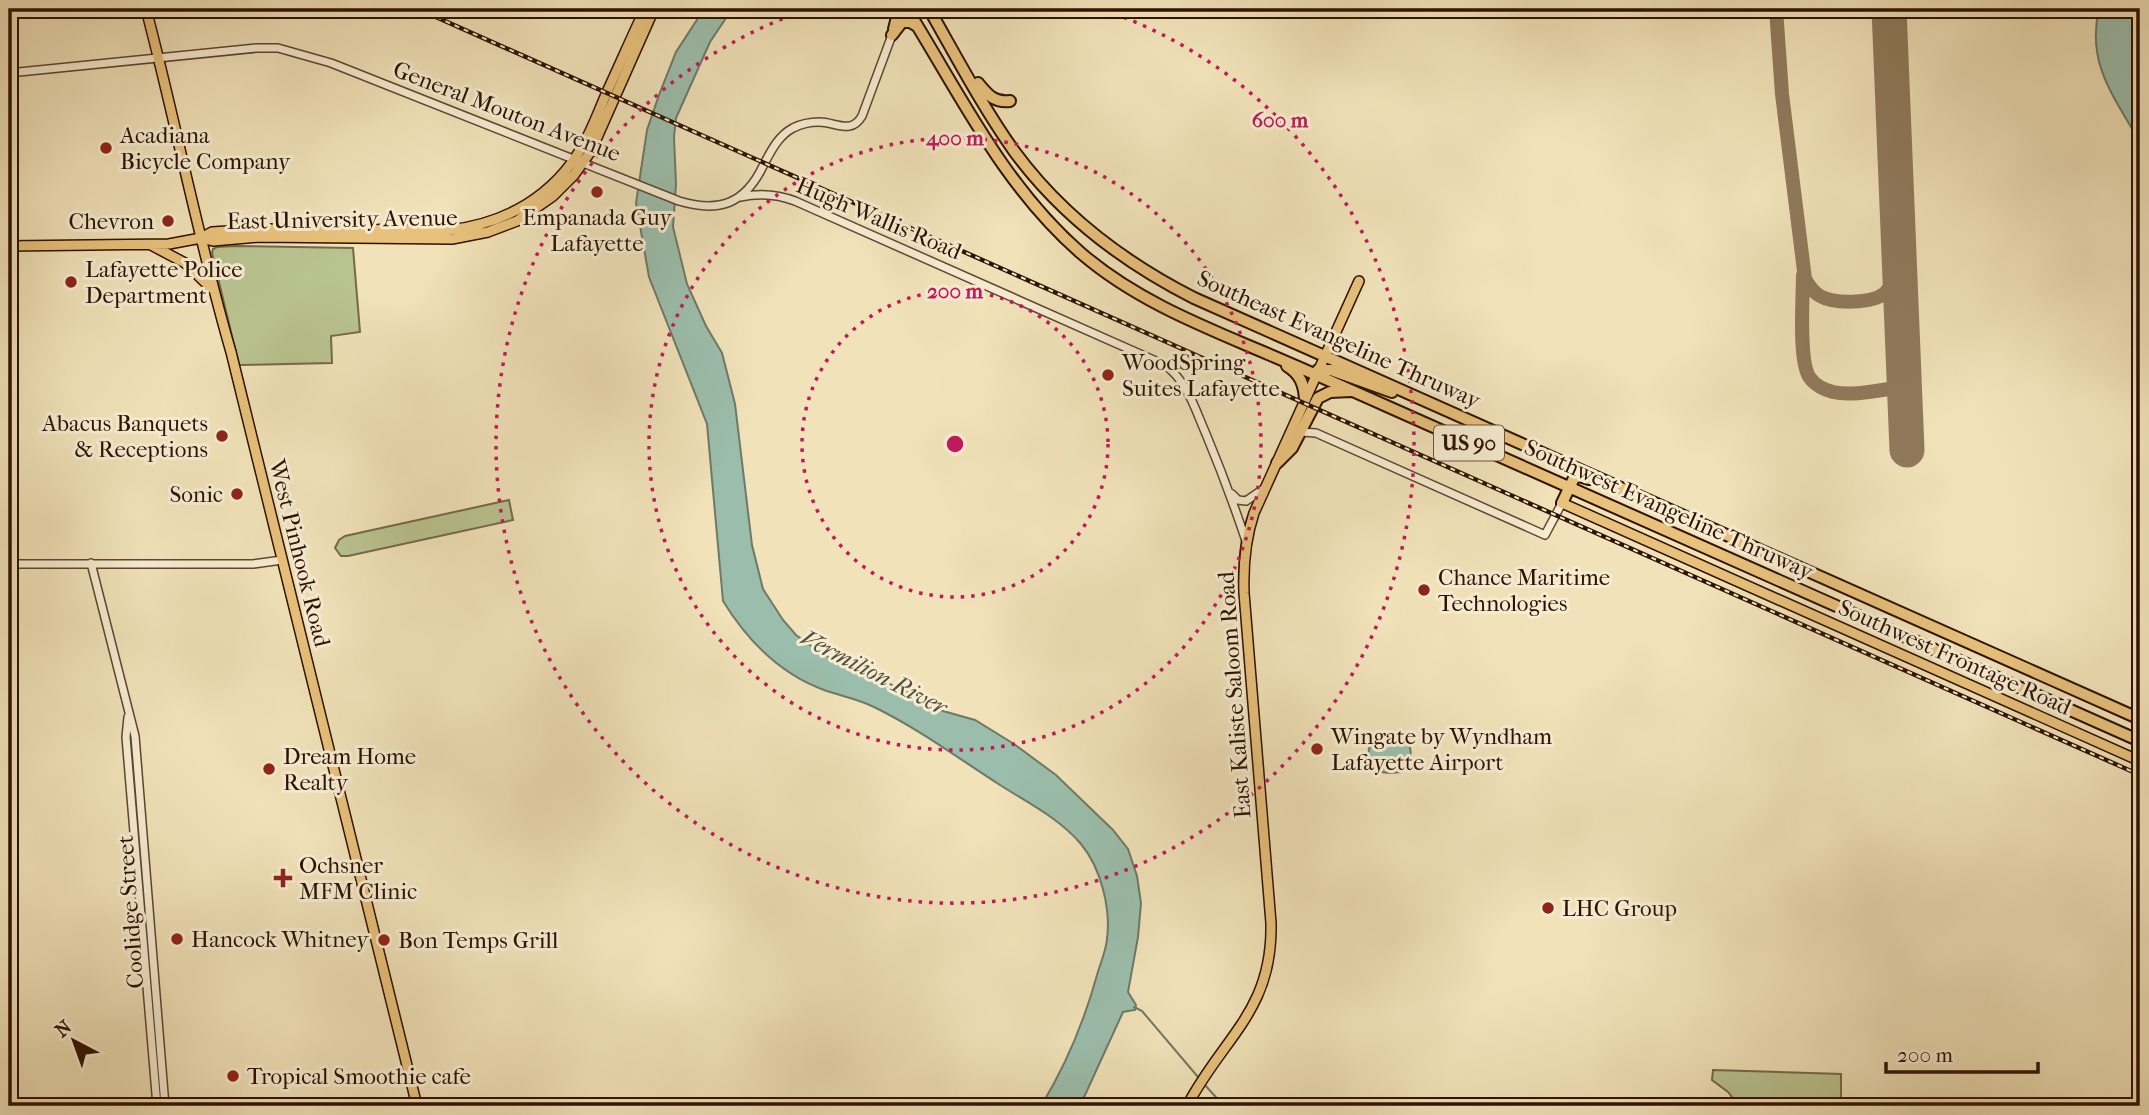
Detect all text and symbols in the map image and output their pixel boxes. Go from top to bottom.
street label: General Mouton Avenue [389,56,624,167]
text: 600 m [1252,108,1309,132]
place label: Acadiana Bicycle Company [119,122,291,175]
text: 400 m [925,126,984,151]
marker: Acadiana Bicycle Company [98,140,114,156]
street label: Hugh Wallis Road [792,171,966,266]
marker: Empanada Guy Lafayette [589,184,605,200]
street label: East University Avenue [226,204,458,235]
place label: Empanada Guy Lafayette [522,204,673,257]
place label: Chevron [69,208,155,235]
marker: Chevron [160,213,176,229]
place label: Lafayette Police Department [85,256,243,309]
street label: Southeast Evangeline Thruway [1193,265,1485,415]
marker: Lafayette Police Department [63,274,79,290]
text: 200 m [927,279,984,303]
place label: WoodSpring Suites Lafayette [1121,349,1280,402]
marker: WoodSpring Suites Lafayette [1100,367,1116,383]
place label: Abacus Banquets & Receptions [41,410,208,463]
road number: US 90 [1434,426,1504,460]
marker: Abacus Banquets & Receptions [214,428,230,444]
centre of rings [943,432,967,456]
street label: Southwest Evangeline Thruway [1520,433,1818,586]
street label: West Pinhook Road [263,456,336,650]
place label: Sonic [169,481,223,508]
marker: Sonic [229,486,245,502]
place label: Chance Maritime Technologies [1438,564,1610,617]
street label: East Kaliste Saloom Road [1212,570,1257,819]
marker: Chance Maritime Technologies [1416,582,1432,598]
street label: Southwest Frontage Road [1834,594,2076,721]
water label: Vermilion River [796,623,954,722]
place label: Wingate by Wyndham Lafayette Airport [1330,723,1552,776]
marker: Wingate by Wyndham Lafayette Airport [1309,741,1325,757]
place label: Dream Home Realty [283,743,416,796]
marker: Dream Home Realty [261,761,277,777]
street label: Coolidge Street [112,834,149,989]
place label: Ochsner MFM Clinic [299,852,417,905]
marker: Ochsner MFM Clinic [273,868,293,888]
place label: LHC Group [1562,895,1677,922]
marker: LHC Group [1540,900,1556,916]
place label: Hancock Whitney [191,926,369,953]
place label: Bon Temps Grill [398,927,559,954]
marker: Hancock Whitney [169,931,185,947]
marker: Bon Temps Grill [376,932,392,948]
north arrow [38,1006,108,1076]
text: N [51,1016,77,1042]
scale bar [1886,1031,2039,1075]
text: 200 m [1897,1043,1953,1067]
place label: Tropical Smoothie cafe [247,1063,471,1090]
marker: Tropical Smoothie cafe [225,1068,241,1084]

